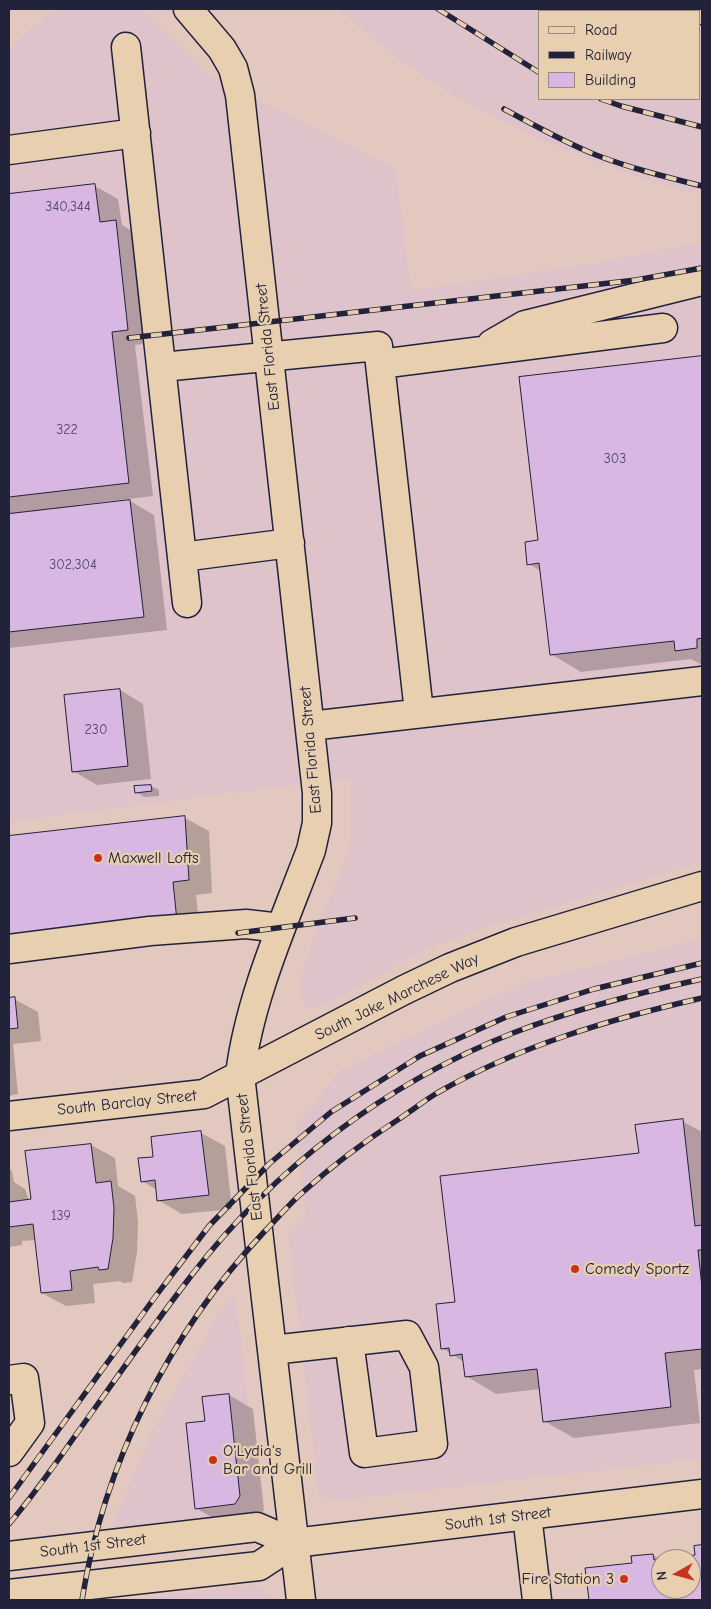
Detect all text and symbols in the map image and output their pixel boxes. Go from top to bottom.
legend [538,10,701,100]
text: Road [585,21,617,39]
text: Railway [585,46,631,64]
text: Building [585,71,636,89]
house number: 340,344 [45,199,91,215]
street label: East Florida Street [252,282,284,412]
house number: 322 [56,422,78,438]
house number: 303 [604,451,626,467]
house number: 302,304 [49,557,97,573]
street label: East Florida Street [296,686,326,814]
house number: 230 [85,722,107,738]
place label: Maxwell Lofts [108,848,199,868]
marker: Maxwell Lofts [92,852,104,864]
street label: South Jake Marchese Way [312,949,482,1045]
street label: South Barclay Street [56,1086,198,1120]
street label: East Florida Street [233,1092,267,1222]
house number: 139 [51,1208,71,1224]
place label: Comedy Sportz [585,1259,689,1279]
marker: Comedy Sportz [569,1263,581,1275]
place label: O'Lydia's Bar and Grill [223,1441,312,1479]
marker: O'Lydia's Bar and Grill [207,1454,219,1466]
street label: South 1st Street [444,1503,552,1535]
street label: South 1st Street [39,1530,147,1562]
north arrow [651,1549,701,1599]
place label: Fire Station 3 [522,1569,614,1589]
text: N [653,1570,671,1581]
marker: Fire Station 3 [618,1573,630,1585]

